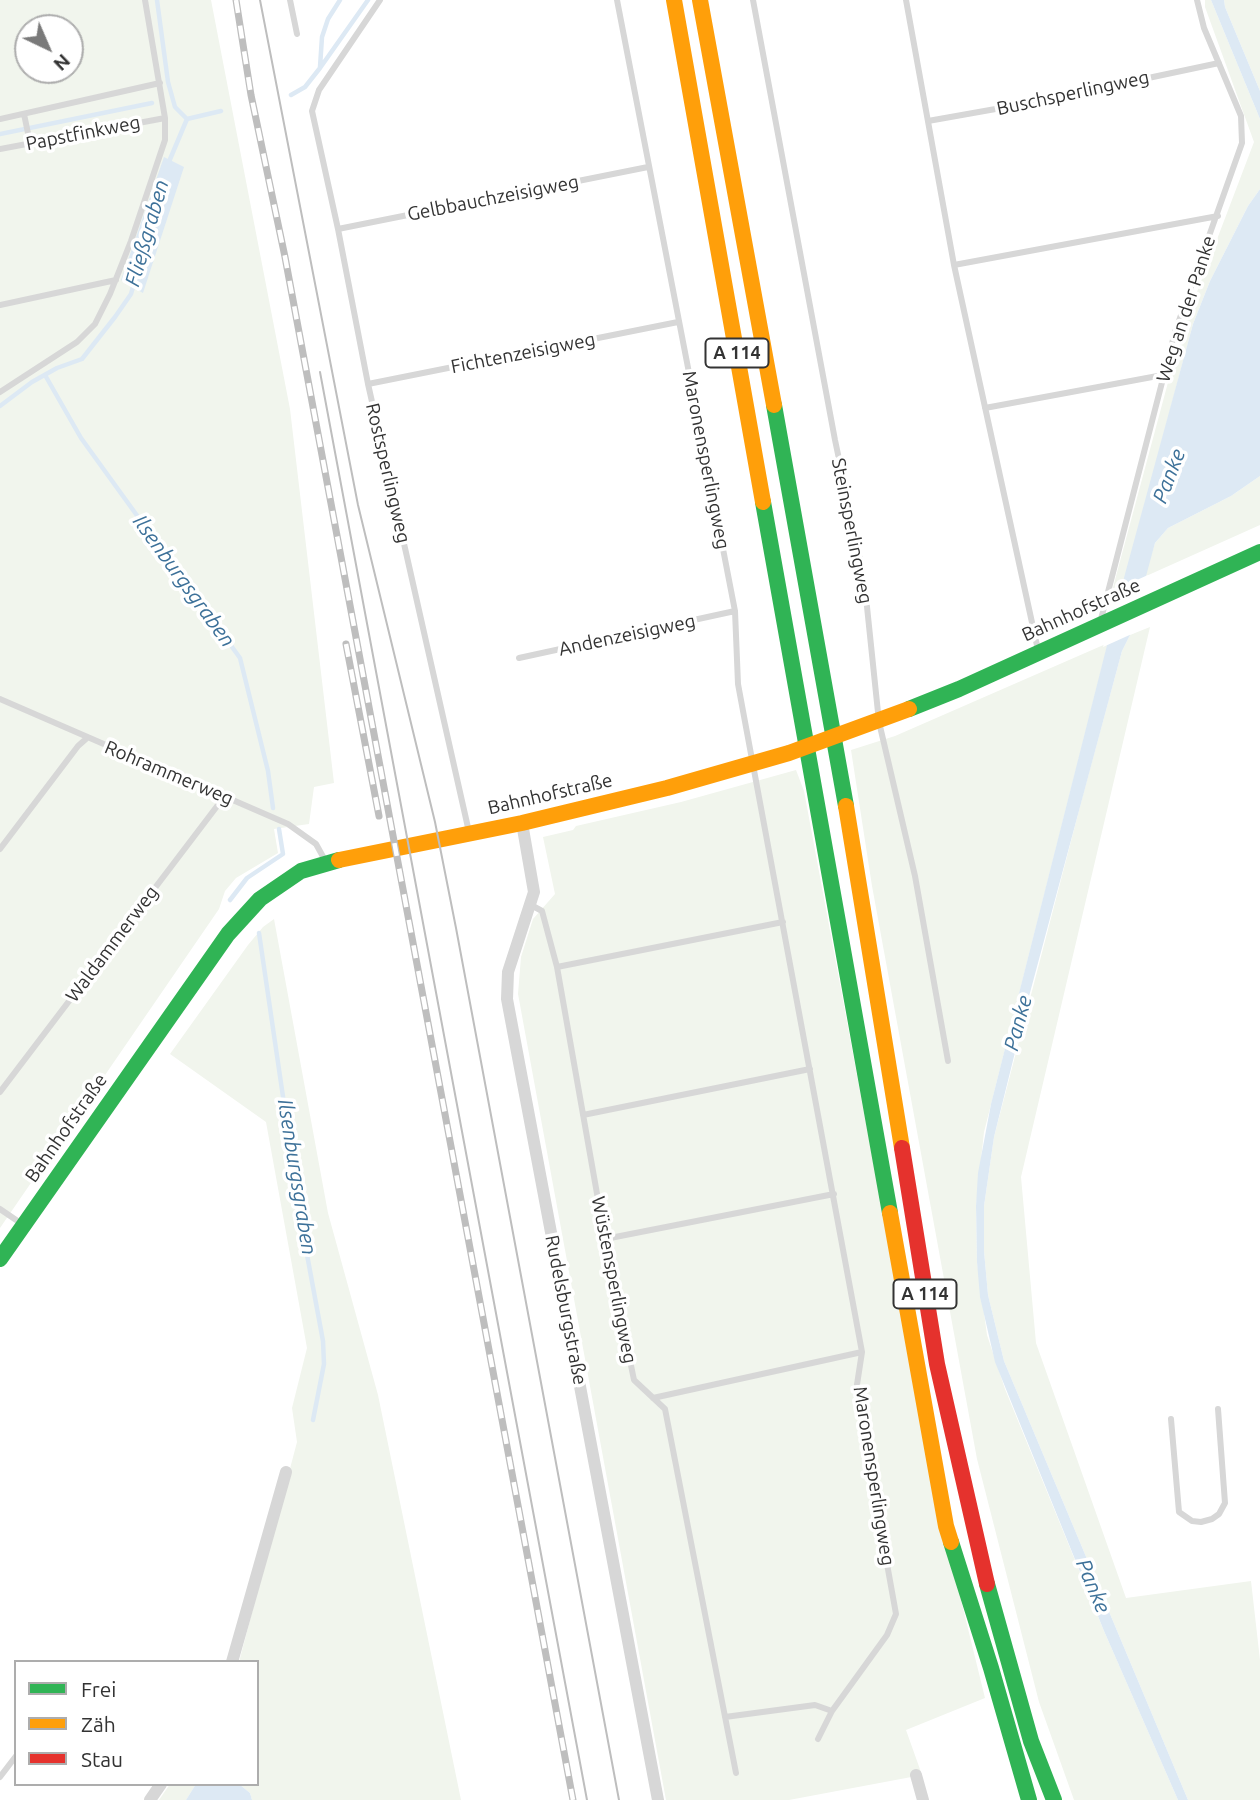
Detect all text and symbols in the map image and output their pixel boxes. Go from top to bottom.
north arrow [14,14,84,84]
text: N [49,50,75,76]
street label: Buschsperlingweg [995,66,1151,120]
street label: Papstfinkweg [24,111,142,155]
street label: Gelbbauchzeisigweg [405,170,581,226]
water label: Fließgraben [120,177,174,289]
street label: Weg an der Panke [1152,233,1220,385]
street label: Fichtenzeisigweg [449,328,597,378]
road number: A 114 [706,338,768,368]
street label: Maronensperlingweg [678,369,734,551]
street label: Rostsperlingweg [361,401,415,545]
water label: Panke [1147,445,1191,507]
street label: Steinsperlingweg [827,456,877,606]
water label: Ilsenburgsgraben [127,510,241,652]
street label: Bahnhofstraße [1018,574,1144,646]
street label: Andenzeisigweg [557,609,697,661]
street label: Rohrammerweg [101,736,237,810]
street label: Bahnhofstraße [485,769,615,819]
street label: Waldammerweg [61,881,163,1007]
water label: Panke [999,993,1037,1053]
street label: Bahnhofstraße [20,1069,112,1187]
water label: Ilsenburgsgraben [272,1097,322,1257]
street label: Wüstensperlingweg [587,1194,641,1366]
street label: Rudelsburgstraße [540,1233,592,1387]
road number: A 114 [894,1280,956,1308]
street label: Maronensperlingweg [849,1385,899,1567]
water label: Panke [1070,1555,1116,1617]
legend [14,1660,259,1786]
text: Frei [81,1677,116,1701]
text: Zäh [81,1712,116,1736]
text: Stau [81,1747,123,1771]

